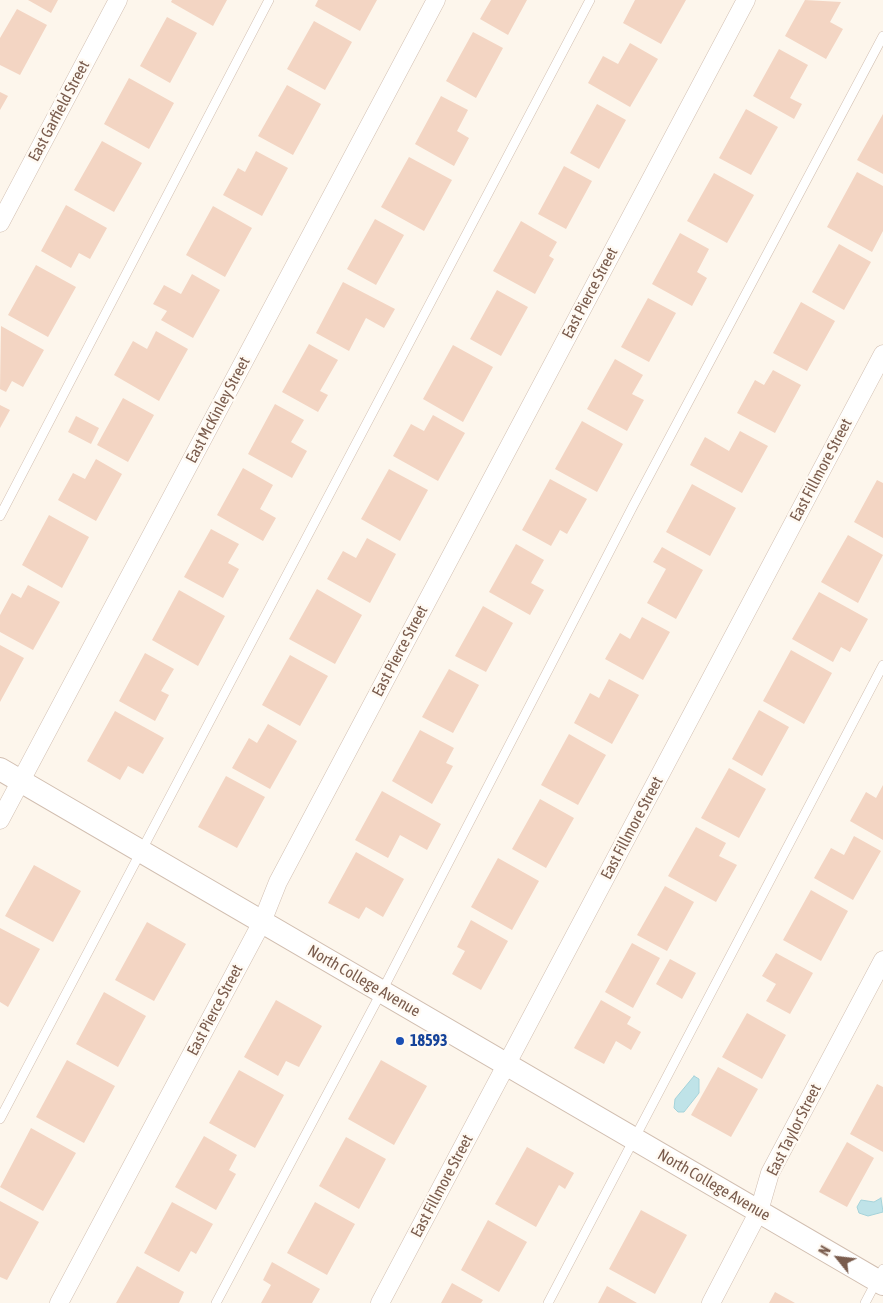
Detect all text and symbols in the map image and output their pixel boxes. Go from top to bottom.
street label: East Garfield Street [24,57,94,165]
street label: East Pierce Street [558,244,622,342]
street label: East McKinley Street [182,354,254,466]
street label: East Fillmore Street [786,415,856,525]
street label: East Pierce Street [368,602,432,700]
street label: East Fillmore Street [597,773,667,883]
street label: North College Avenue [304,941,424,1021]
street label: East Pierce Street [183,961,247,1059]
place label: 18593 [410,1031,448,1051]
marker: 18593 [394,1035,406,1047]
street label: East Taylor Street [763,1081,825,1179]
street label: East Fillmore Street [407,1131,477,1241]
street label: North College Avenue [654,1145,774,1225]
north arrow [813,1233,863,1283]
text: N [816,1243,834,1258]

